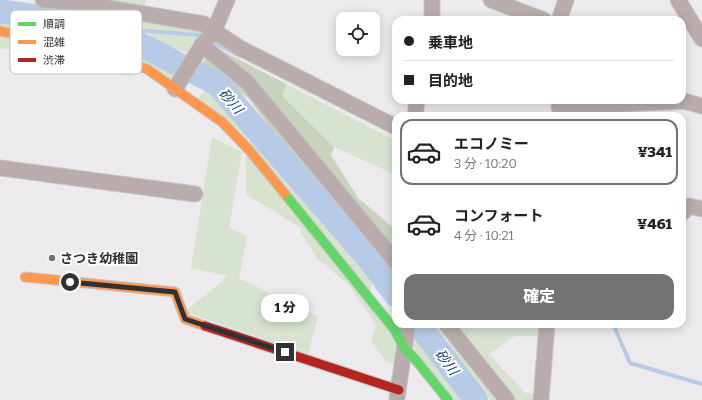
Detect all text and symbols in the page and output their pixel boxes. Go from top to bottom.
legend [10,10,142,74]
map controls [336,12,380,56]
button: locate [336,12,380,56]
text: 順調 [43,18,65,31]
text: 乗車地 [428,34,473,52]
text: 混雑 [43,36,65,49]
text: 渋滞 [43,54,65,67]
text: 目的地 [428,72,473,90]
water label: 砂川 [215,85,248,119]
icon: car [406,134,442,170]
text: エコノミー [454,135,529,153]
text: ¥341 [637,143,672,161]
text: 3 分 · 10:20 [454,156,517,171]
icon: car [406,206,442,242]
text: コンフォート [454,207,544,225]
text: ¥461 [637,215,672,233]
text: 4 分 · 10:21 [454,228,514,243]
place label: さつき幼稚園 [60,251,138,266]
marker: さつき幼稚園 [47,253,57,263]
route start [61,273,79,291]
button: 確定 [404,274,674,320]
callout: 1 分 [261,294,309,322]
text: 1 分 [275,300,295,315]
route end [276,343,294,361]
water label: 砂川 [431,346,463,380]

